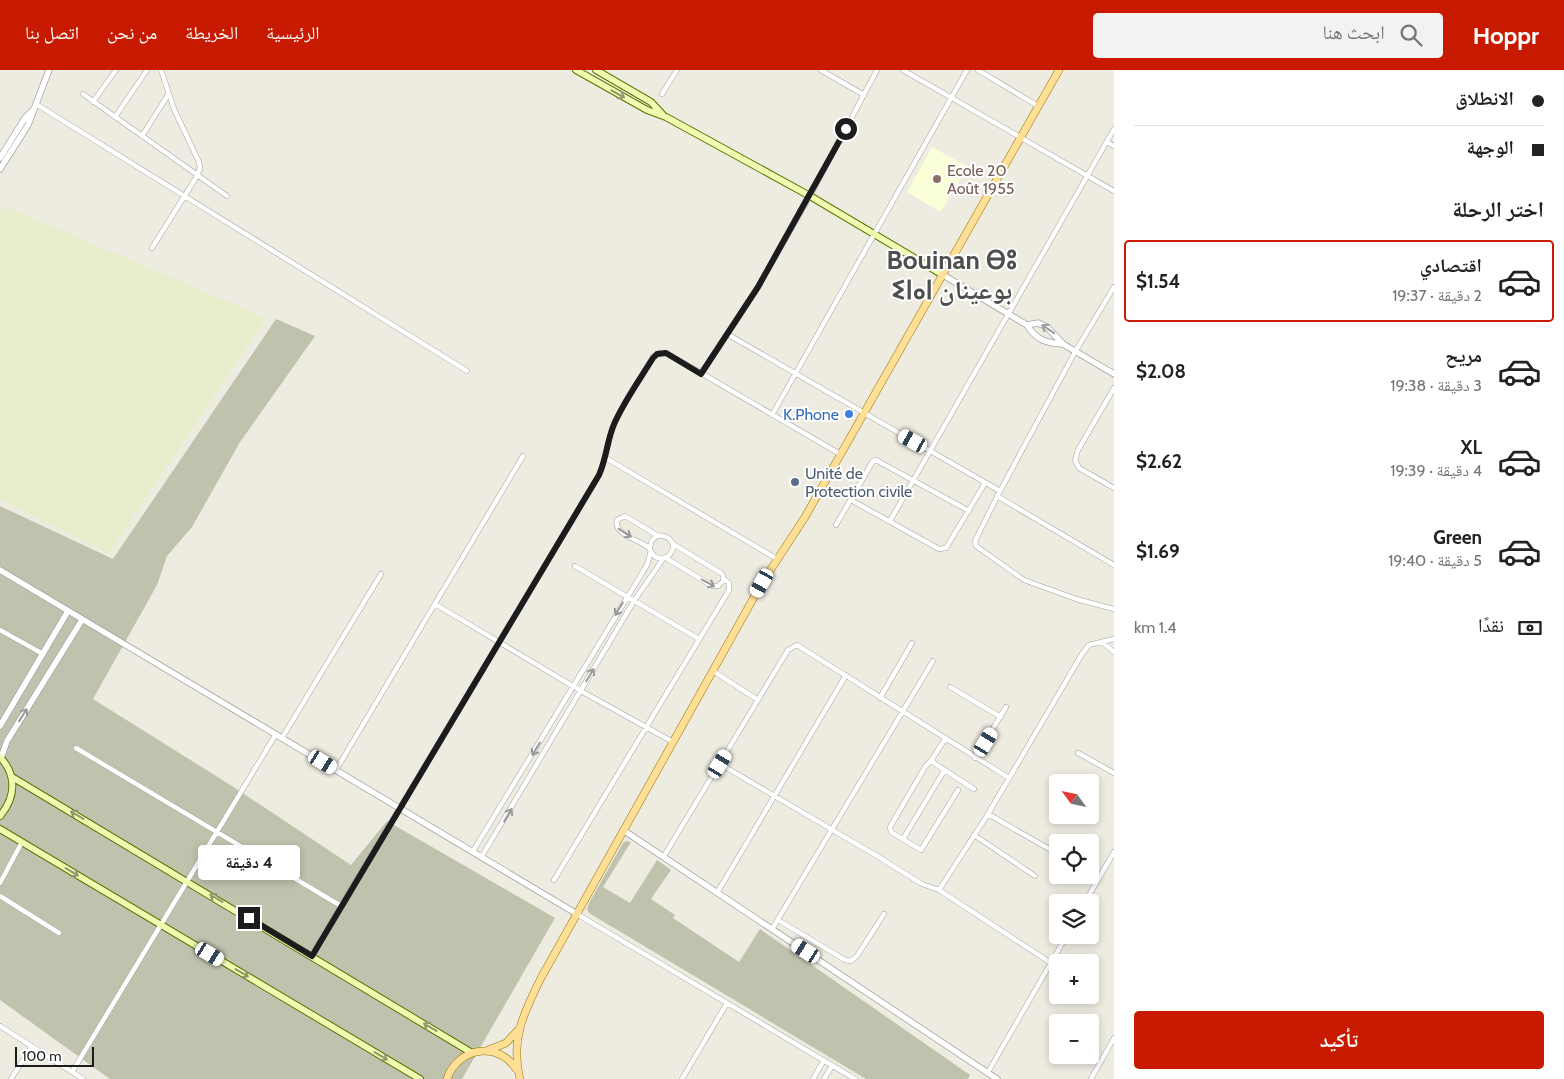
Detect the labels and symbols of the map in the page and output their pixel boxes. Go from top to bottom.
one-way arrow [610,90,625,99]
route start [835,118,857,140]
place label: Ecole 20 Août 1955 [947,161,1014,198]
marker: Ecole 20 Août 1955 [931,173,943,185]
district label: Bouinan ⴱⵓ ⵉⵏⴰⵏ بوعينان [887,244,1018,306]
one-way arrow [1041,324,1055,334]
place label: K.Phone [783,405,839,424]
marker: K.Phone [843,408,855,420]
car [896,427,929,455]
place label: Unité de Protection civile [805,464,912,501]
marker: Unité de Protection civile [789,476,801,488]
one-way arrow [617,528,631,538]
car [748,566,775,600]
one-way arrow [700,578,714,588]
one-way arrow [614,602,624,616]
one-way arrow [586,668,596,682]
one-way arrow [18,708,28,722]
car [971,725,1000,759]
one-way arrow [531,741,541,755]
car [705,747,734,781]
car [306,748,339,776]
north arrow [1049,774,1099,824]
one-way arrow [503,808,513,822]
one-way arrow [70,809,84,819]
callout: 4 دقيقة [198,846,300,880]
one-way arrow [64,867,78,877]
one-way arrow [210,893,224,903]
route end [238,907,260,929]
car [789,937,822,965]
car [193,940,226,968]
one-way arrow [234,968,248,978]
one-way arrow [424,1022,438,1032]
scale bar [15,1044,94,1067]
one-way arrow [374,1051,388,1061]

